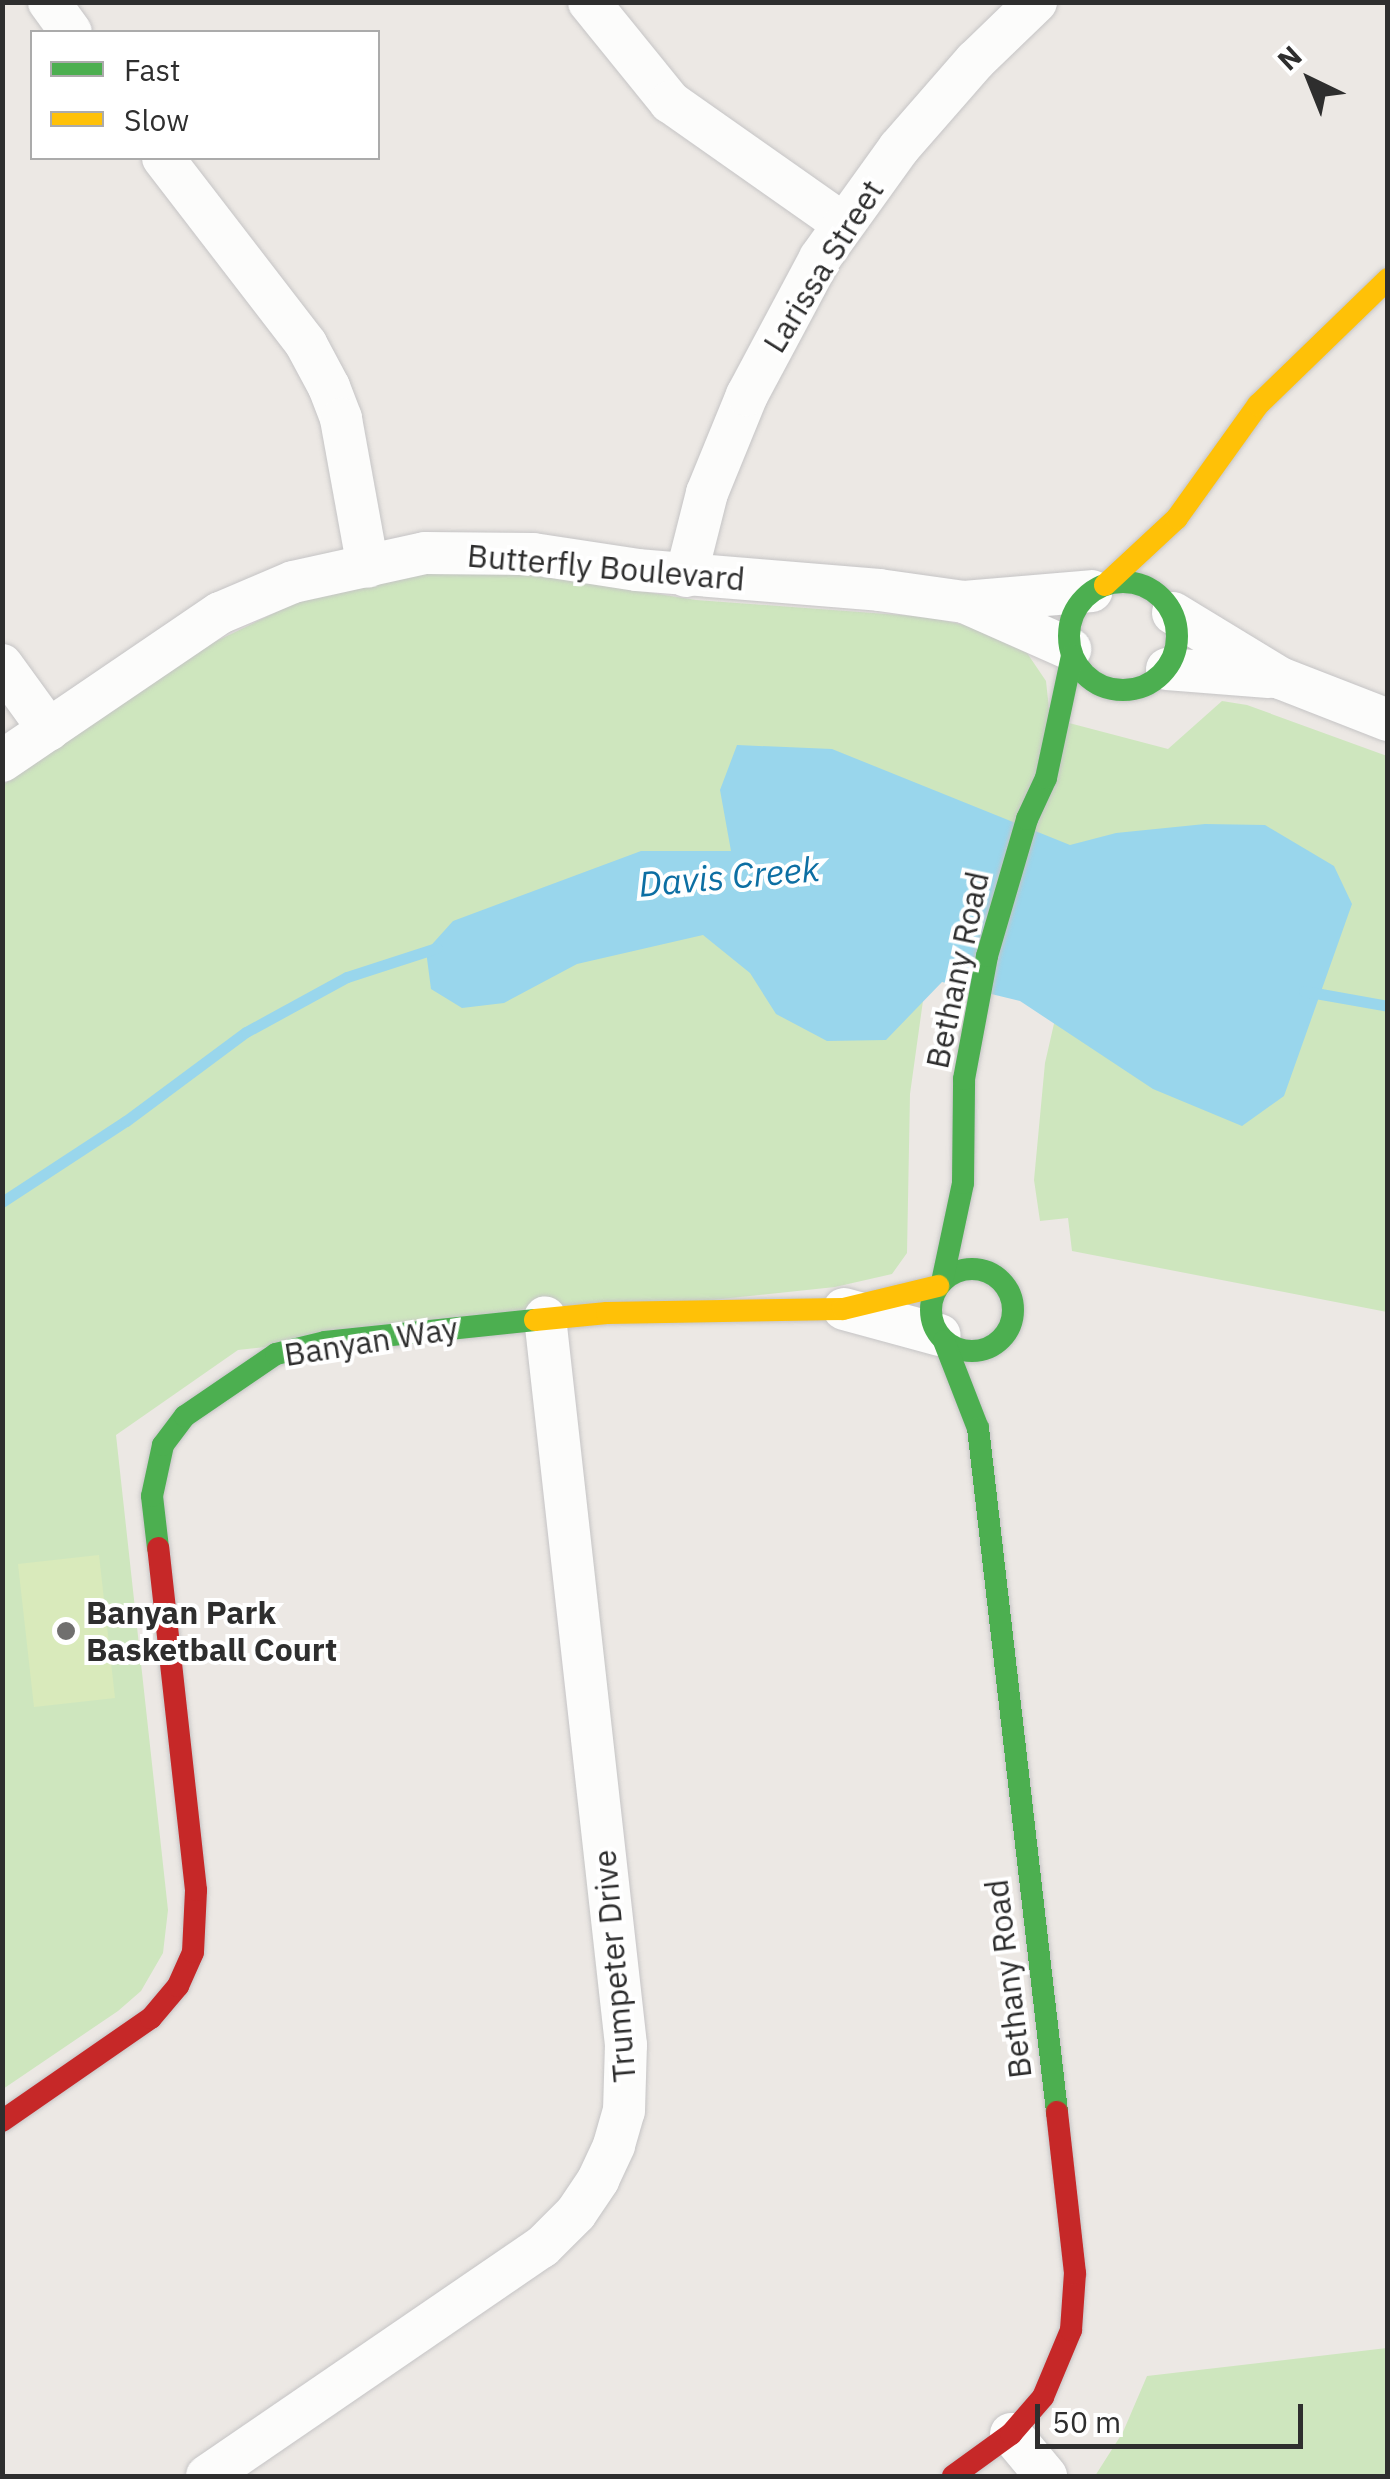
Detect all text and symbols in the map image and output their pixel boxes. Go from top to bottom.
legend [30,30,380,160]
north arrow [1260,30,1360,130]
text: N [1269,37,1309,78]
text: Fast [124,50,181,89]
text: Slow [124,100,189,139]
street label: Larissa Street [755,173,891,359]
street label: Butterfly Boulevard [466,536,746,598]
water label: Davis Creek [637,847,821,905]
street label: Bethany Road [917,868,997,1072]
street label: Banyan Way [281,1308,461,1374]
place label: Banyan Park Basketball Court [86,1594,337,1669]
marker: Banyan Park Basketball Court [55,1620,77,1642]
street label: Trumpeter Drive [585,1848,643,2084]
street label: Bethany Road [977,1877,1039,2081]
scale bar [1040,2384,1308,2446]
text: 50 m [1052,2402,1121,2441]

